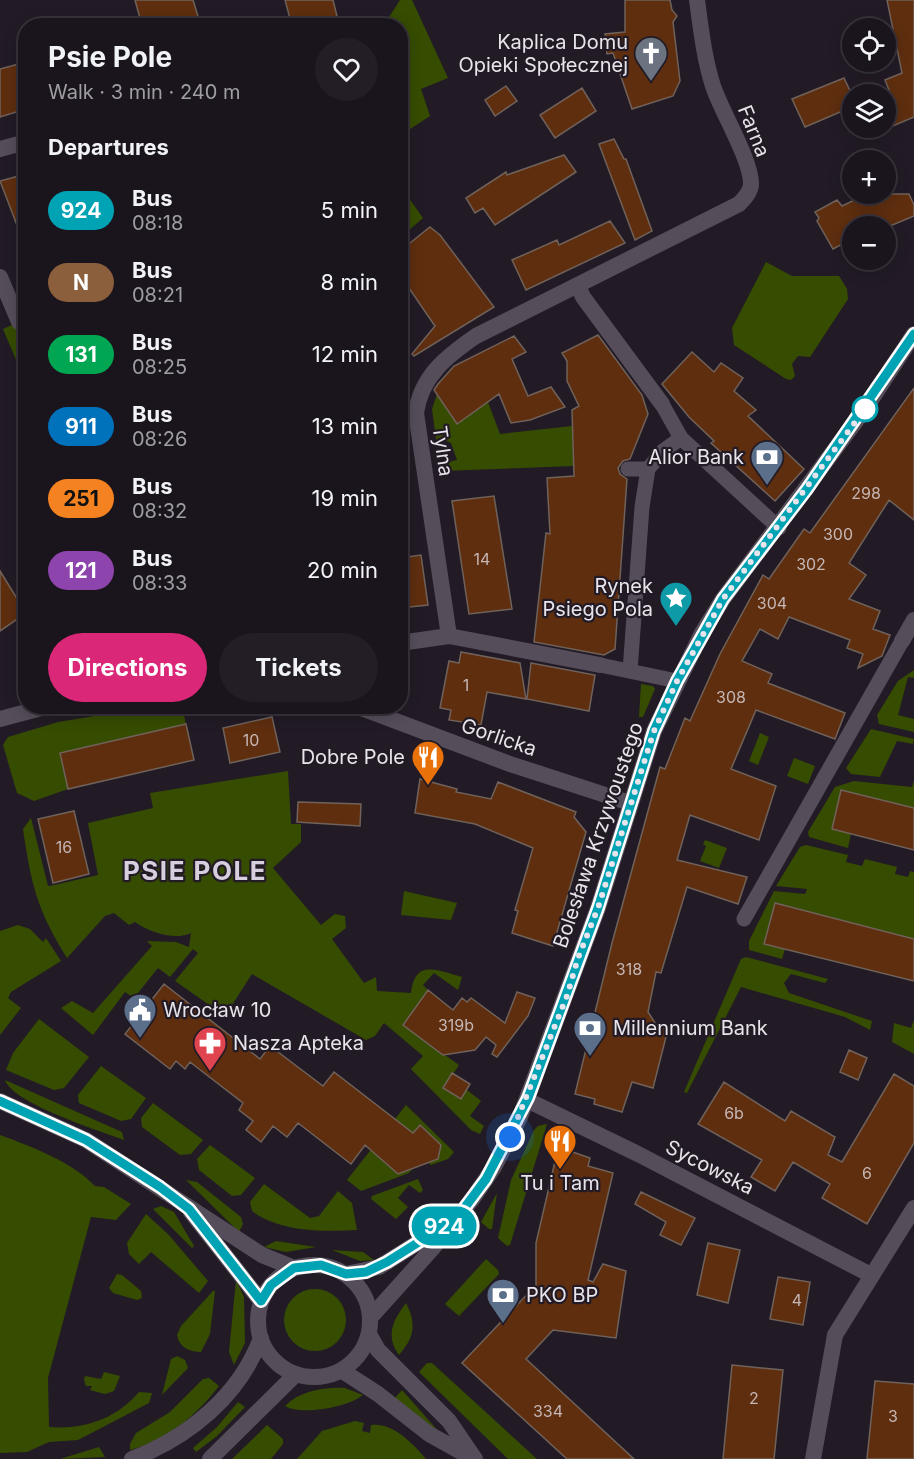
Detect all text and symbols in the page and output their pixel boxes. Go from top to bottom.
map controls [842,18,896,270]
button: locate [842,18,896,72]
place label: Kaplica Domu Opieki Społecznej [458,30,628,77]
church icon: Kaplica Domu Opieki Społecznej [633,35,669,82]
button: heart [315,38,378,101]
text: Psie Pole [48,40,172,74]
text: Walk · 3 min · 240 m [48,80,241,104]
button: layers [842,84,896,138]
street label: Farna [733,102,775,160]
text: Departures [48,134,169,160]
button: + [842,150,896,204]
text: Bus [132,185,173,211]
text: 5 min [321,197,378,223]
text: 924 [61,198,101,223]
text: 08:18 [132,211,183,235]
button: − [842,216,896,270]
text: Bus [132,257,173,283]
text: 8 min [321,269,378,295]
text: N [73,270,89,295]
text: 08:21 [132,283,183,307]
text: Bus [132,329,173,355]
text: 12 min [312,341,378,367]
text: 131 [65,342,97,367]
text: 08:25 [132,355,187,379]
unlabelled marker [852,396,878,422]
text: Bus [132,401,173,427]
text: 13 min [312,413,378,439]
text: 911 [65,414,97,439]
street label: Tylna [428,424,458,478]
text: 08:26 [132,427,187,451]
bank icon: Alior Bank [749,439,785,486]
place label: Alior Bank [648,445,744,469]
text: Bus [132,473,173,499]
house number: 298 [851,483,881,503]
text: 19 min [312,485,378,511]
text: 251 [63,486,99,511]
text: 08:32 [132,499,187,523]
house number: 300 [823,524,853,544]
text: Bus [132,545,173,571]
house number: 14 [474,549,490,569]
house number: 302 [796,554,826,574]
text: 20 min [307,557,378,583]
text: 121 [65,558,97,583]
text: 08:33 [132,571,187,595]
place label: Rynek Psiego Pola [543,574,653,621]
place icon: Rynek Psiego Pola [658,580,694,627]
house number: 304 [757,593,787,613]
button: Directions [48,633,207,702]
button: Tickets [219,633,378,702]
house number: 1 [463,675,469,695]
house number: 308 [716,687,746,707]
street label: Gorlicka [458,713,540,761]
street label: Bolesława Krzywoustego [548,719,648,951]
house number: 10 [243,730,259,750]
restaurant icon: Dobre Pole [410,739,446,786]
place label: Dobre Pole [301,745,405,769]
house number: 16 [56,837,72,857]
district label: PSIE POLE [123,855,267,886]
house number: 318 [616,959,642,979]
public building icon: Wrocław 10 [122,992,158,1039]
place label: Wrocław 10 [163,998,271,1022]
bank icon: Millennium Bank [572,1010,608,1057]
house number: 319b [438,1015,474,1035]
place label: Millennium Bank [613,1016,768,1040]
pharmacy icon: Nasza Apteka [192,1025,228,1072]
place label: Nasza Apteka [233,1031,364,1055]
house number: 6b [724,1103,744,1123]
your location [495,1122,525,1152]
restaurant icon: Tu i Tam [542,1123,578,1170]
street label: Sycowska [662,1135,758,1199]
house number: 6 [862,1163,872,1183]
place label: Tu i Tam [520,1171,600,1195]
line badge: 924 [410,1206,478,1246]
text: 924 [424,1214,464,1239]
bank icon: PKO BP [485,1277,521,1324]
place label: PKO BP [526,1283,598,1307]
house number: 4 [792,1290,802,1310]
house number: 2 [749,1388,759,1408]
house number: 334 [533,1401,563,1421]
house number: 3 [888,1406,898,1426]

